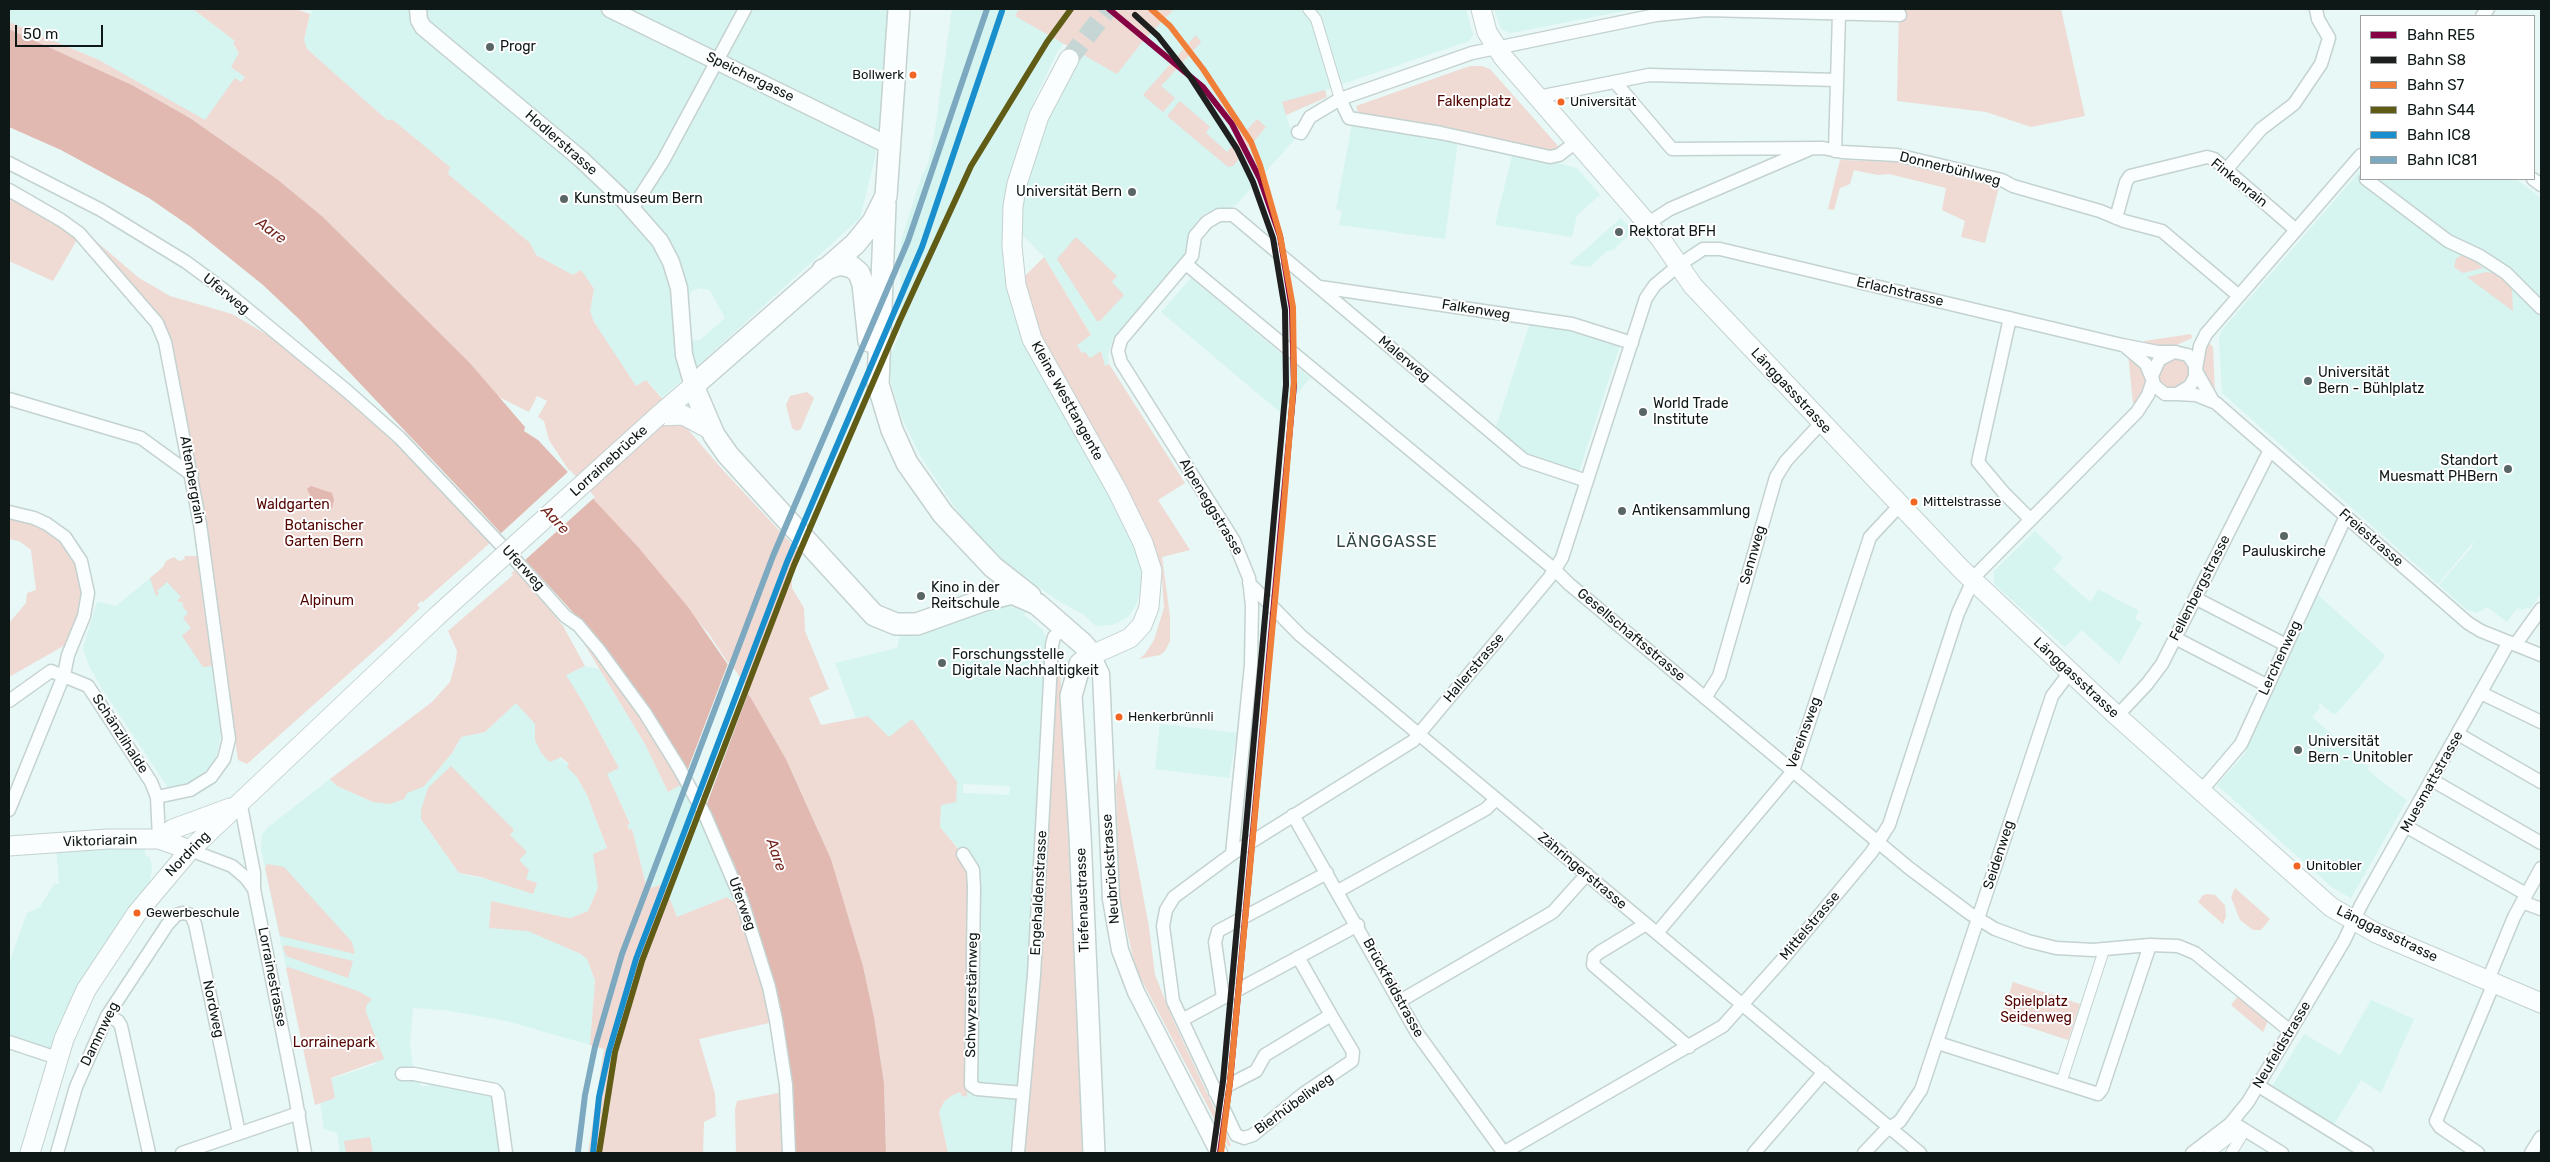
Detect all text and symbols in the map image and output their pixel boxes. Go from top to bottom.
scale bar [18,15,105,47]
legend [2360,15,2535,180]
text: 50 m [23,25,58,43]
text: Bahn RE5 [2407,26,2475,44]
place label: Progr [500,39,536,55]
marker: Progr [484,41,496,53]
street label: Speichergasse [703,48,797,106]
text: Bahn S8 [2407,51,2466,69]
place label: Bollwerk [852,67,904,83]
marker: Bollwerk [908,70,918,80]
text: Bahn S7 [2407,76,2464,94]
park label: Falkenplatz [1437,94,1511,110]
place label: Universität [1570,94,1636,110]
marker: Universität [1556,97,1566,107]
text: Bahn S44 [2407,101,2475,119]
street label: Hodlerstrasse [521,107,601,179]
text: Bahn IC8 [2407,126,2471,144]
street label: Donnerbühlweg [1898,148,2002,190]
text: Bahn IC81 [2407,151,2477,169]
street label: Finkenrain [2207,155,2271,211]
place label: Universität Bern [1016,184,1122,200]
marker: Universität Bern [1126,186,1138,198]
place label: Kunstmuseum Bern [574,191,703,207]
marker: Kunstmuseum Bern [558,193,570,205]
water label: Aare [252,214,290,248]
place label: Rektorat BFH [1629,224,1716,240]
marker: Rektorat BFH [1613,226,1625,238]
street label: Uferweg [199,270,253,318]
street label: Erlachstrasse [1855,274,1945,310]
street label: Falkenweg [1440,296,1512,324]
street label: Malerweg [1375,332,1433,386]
street label: Kleine Westtangente [1027,338,1107,464]
street label: Länggassstrasse [1747,345,1835,437]
place label: Universität Bern - Bühlplatz [2318,365,2424,398]
marker: Universität Bern - Bühlplatz [2302,375,2314,387]
place label: World Trade Institute [1653,396,1729,428]
marker: World Trade Institute [1637,406,1649,418]
street label: Lorrainebrücke [567,422,651,500]
street label: Altenbergrain [176,435,208,525]
place label: Standort Muesmatt PHBern [2379,453,2498,486]
street label: Alpeneggstrasse [1176,456,1246,558]
marker: Standort Muesmatt PHBern [2502,463,2514,475]
place label: Mittelstrasse [1923,494,2001,510]
park label: Waldgarten [256,497,330,513]
marker: Mittelstrasse [1909,497,1919,507]
water label: Aare [537,502,573,538]
place label: Antikensammlung [1632,503,1750,519]
marker: Antikensammlung [1616,505,1628,517]
street label: Freiestrasse [2335,505,2407,571]
park label: Botanischer Garten Bern [285,518,363,550]
street label: Sennweg [1737,524,1769,586]
marker: Pauluskirche [2278,530,2290,542]
district label: LÄNGGASSE [1335,532,1439,552]
street label: Fellenbergstrasse [2166,532,2234,644]
street label: Uferweg [498,542,548,594]
place label: Pauluskirche [2242,544,2326,560]
place label: Kino in der Reitschule [931,580,1000,612]
street label: Gesellschaftsstrasse [1574,585,1688,685]
marker: Kino in der Reitschule [915,590,927,602]
park label: Alpinum [300,593,354,609]
street label: Lerchenweg [2255,618,2305,698]
street label: Hallerstrasse [1440,630,1508,706]
street label: Länggassstrasse [2030,634,2122,722]
place label: Forschungsstelle Digitale Nachhaltigkeit [952,647,1099,680]
marker: Forschungsstelle Digitale Nachhaltigkeit [936,657,948,669]
street label: Schänzlihalde [88,691,152,777]
street label: Vereinsweg [1783,695,1825,771]
place label: Henkerbrünnli [1128,709,1214,725]
marker: Henkerbrünnli [1114,712,1124,722]
street label: Muesmattstrasse [2397,728,2467,836]
place label: Universität Bern - Unitobler [2308,734,2413,766]
marker: Universität Bern - Unitobler [2292,744,2304,756]
street label: Neubrückstrasse [1099,813,1123,925]
street label: Seidenweg [1980,818,2018,892]
street label: Nordring [162,828,214,880]
street label: Zähringerstrasse [1534,829,1630,913]
street label: Engehaldenstrasse [1027,830,1051,956]
street label: Viktoriarain [62,831,138,851]
water label: Aare [762,837,790,873]
street label: Tiefenaustrasse [1073,847,1093,953]
place label: Unitobler [2306,858,2362,874]
marker: Unitobler [2292,861,2302,871]
street label: Uferweg [725,875,759,933]
street label: Mittelstrasse [1776,888,1844,964]
street label: Länggassstrasse [2334,902,2440,966]
place label: Gewerbeschule [146,905,239,921]
marker: Gewerbeschule [132,908,142,918]
street label: Lorrainestrasse [254,926,290,1028]
street label: Schwyzerstärnweg [963,932,981,1058]
street label: Brückfeldstrasse [1359,936,1427,1040]
street label: Nordweg [199,979,227,1039]
park label: Spielplatz Seidenweg [2000,994,2072,1026]
street label: Neufeldstrasse [2249,998,2315,1092]
street label: Dammweg [77,999,123,1069]
park label: Lorrainepark [293,1035,375,1051]
street label: Bierhübeliweg [1251,1070,1337,1138]

